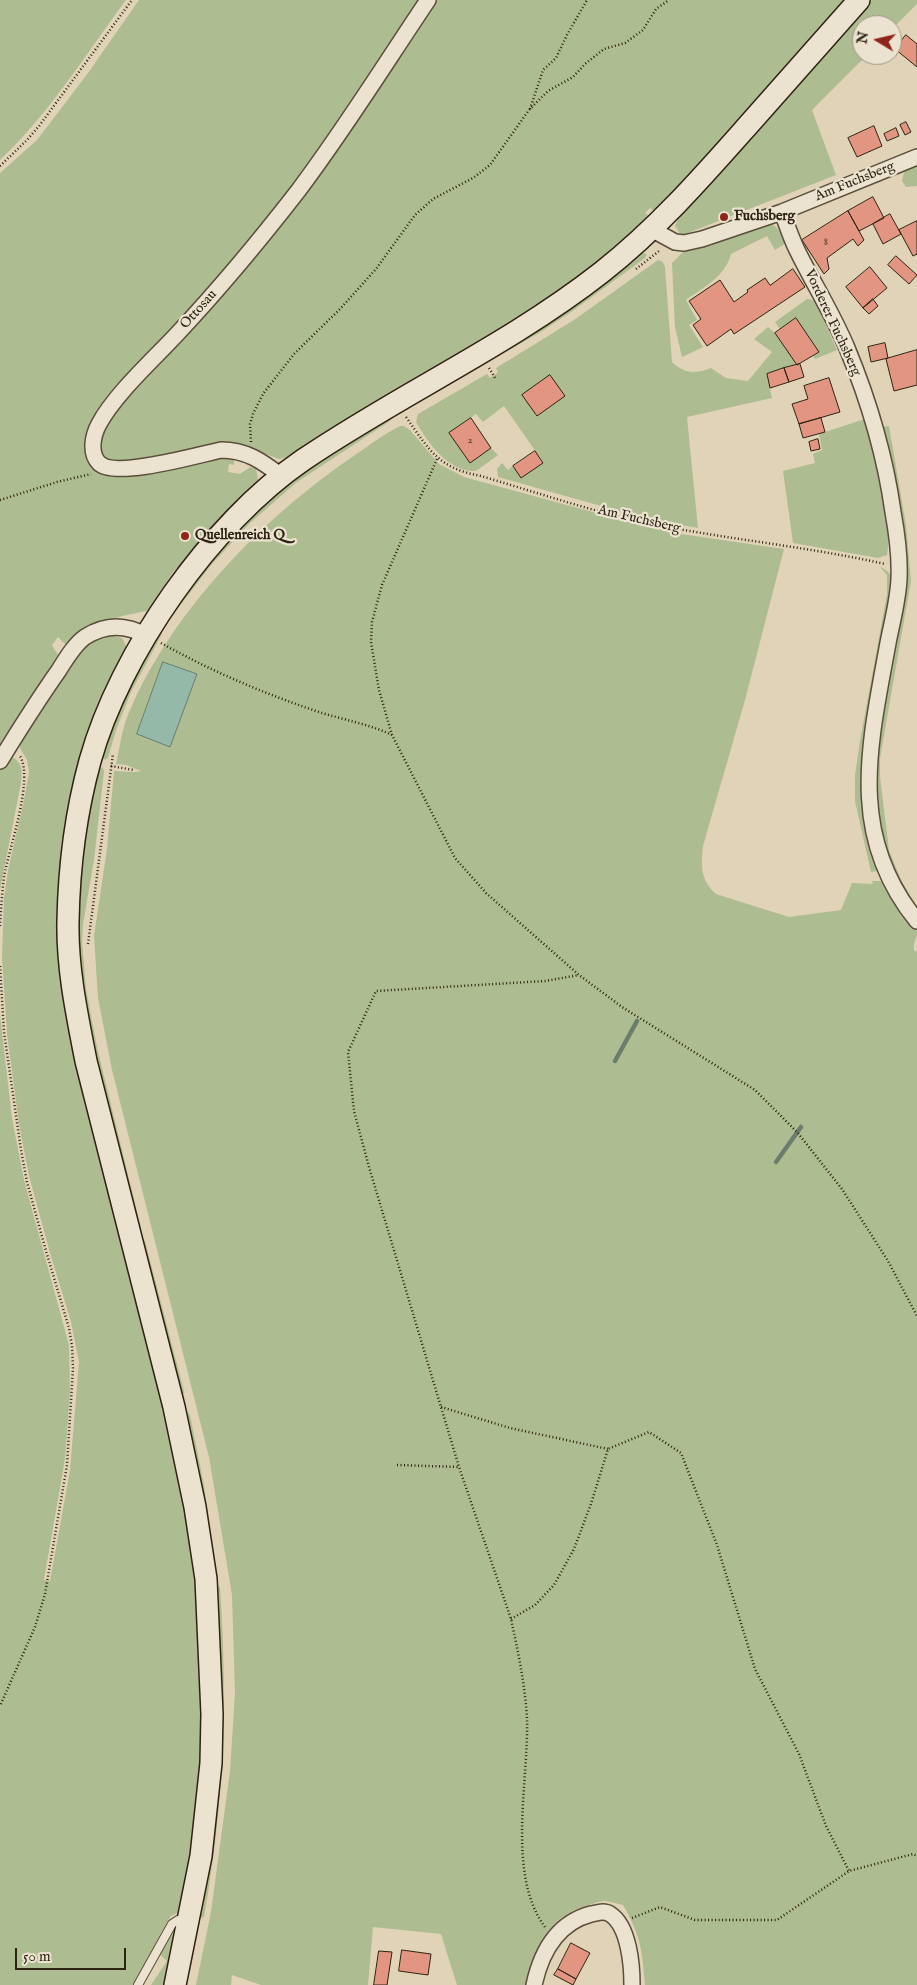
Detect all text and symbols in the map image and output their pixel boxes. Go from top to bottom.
north arrow [852,15,902,65]
text: N [853,30,873,45]
street label: Am Fuchsberg [813,158,897,206]
place label: Fuchsberg [734,209,795,225]
marker: Fuchsberg [718,211,730,223]
house number: 8 [824,236,828,250]
street label: Vorderer Fuchsberg [800,267,864,379]
street label: Ottosau [177,287,221,333]
house number: 2 [467,434,473,448]
street label: Am Fuchsberg [596,502,682,538]
place label: Quellenreich Q [195,528,285,544]
marker: Quellenreich Q [179,530,191,542]
scale bar [18,1938,129,1970]
text: 50 m [23,1947,51,1966]

